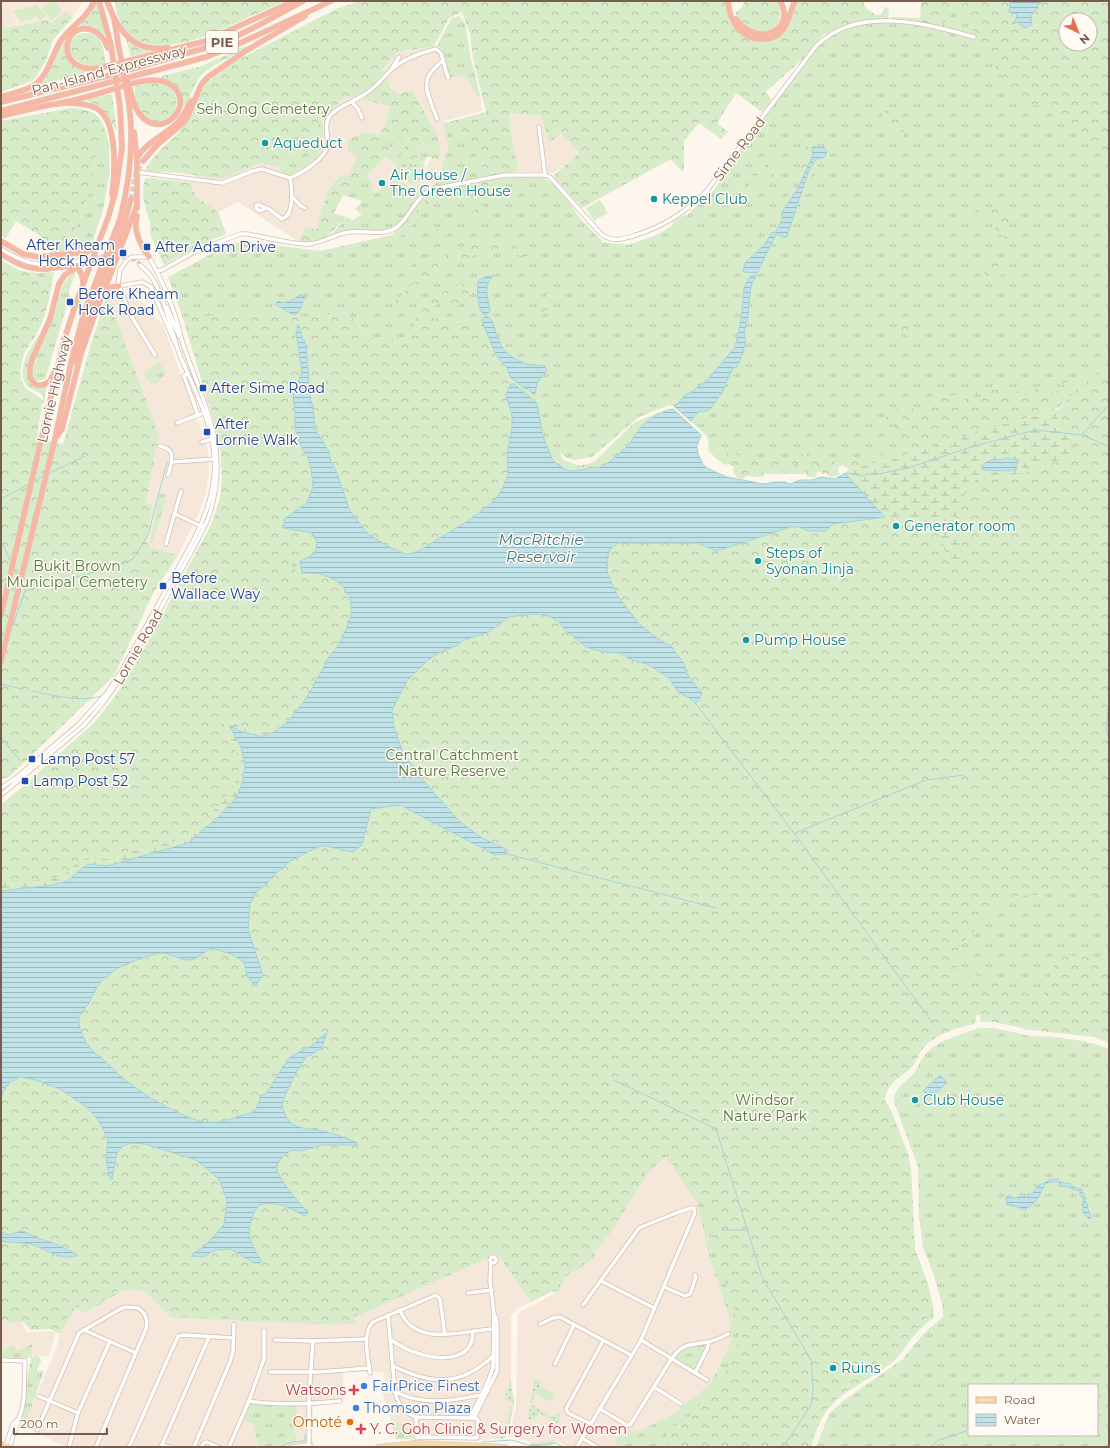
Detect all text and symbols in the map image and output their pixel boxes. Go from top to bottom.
north arrow [1058,12,1098,52]
road number: PIE [206,31,238,53]
text: N [1077,31,1093,47]
street label: Pan-Island Expressway [30,41,189,99]
park label: Seh Ong Cemetery [196,100,330,118]
street label: Sime Road [709,113,769,185]
place label: Aqueduct [273,134,343,152]
marker: Aqueduct [260,138,270,148]
place label: Air House / The Green House [390,166,511,200]
marker: Air House / The Green House [377,178,387,188]
place label: Keppel Club [662,190,748,208]
marker: Keppel Club [649,194,659,204]
place label: After Kheam Hock Road [26,236,115,270]
place label: After Adam Drive [155,238,276,256]
marker: After Adam Drive [142,242,152,252]
marker: After Kheam Hock Road [118,248,128,258]
place label: Before Kheam Hock Road [78,285,179,319]
marker: Before Kheam Hock Road [65,297,75,307]
street label: Lornie Highway [33,333,75,444]
place label: After Sime Road [211,379,325,397]
marker: After Sime Road [198,383,208,393]
place label: After Lornie Walk [215,415,299,449]
marker: After Lornie Walk [202,427,212,437]
place label: Generator room [904,517,1016,535]
marker: Generator room [891,521,901,531]
water label: MacRitchie Reservoir [498,530,584,566]
place label: Steps of Syonan Jinja [766,544,854,578]
marker: Steps of Syonan Jinja [753,556,763,566]
park label: Bukit Brown Municipal Cemetery [6,557,148,591]
place label: Before Wallace Way [171,569,260,603]
marker: Before Wallace Way [158,581,168,591]
street label: Lornie Road [109,606,167,688]
place label: Pump House [754,631,846,649]
marker: Pump House [741,635,751,645]
park label: Central Catchment Nature Reserve [385,746,519,780]
place label: Lamp Post 57 [40,750,135,768]
marker: Lamp Post 57 [27,754,37,764]
place label: Lamp Post 52 [33,772,128,790]
marker: Lamp Post 52 [20,776,30,786]
park label: Windsor Nature Park [723,1091,808,1125]
place label: Club House [923,1091,1004,1109]
marker: Club House [910,1095,920,1105]
place label: Ruins [841,1359,881,1377]
marker: Ruins [828,1363,838,1373]
place label: FairPrice Finest [372,1377,480,1395]
place label: Watsons [285,1381,346,1399]
marker: FairPrice Finest [359,1381,369,1391]
legend [968,1384,1098,1436]
marker: Watsons [349,1385,359,1395]
text: Road [1004,1392,1035,1407]
place label: Thomson Plaza [364,1399,471,1417]
marker: Thomson Plaza [351,1403,361,1413]
scale bar [14,1410,107,1436]
text: Water [1004,1412,1041,1427]
place label: Omoté [293,1413,342,1431]
text: 200 m [20,1416,59,1431]
marker: Omoté [345,1417,355,1427]
place label: Y. C. Goh Clinic & Surgery for Women [370,1420,627,1438]
marker: Y. C. Goh Clinic & Surgery for Women [355,1423,367,1435]

